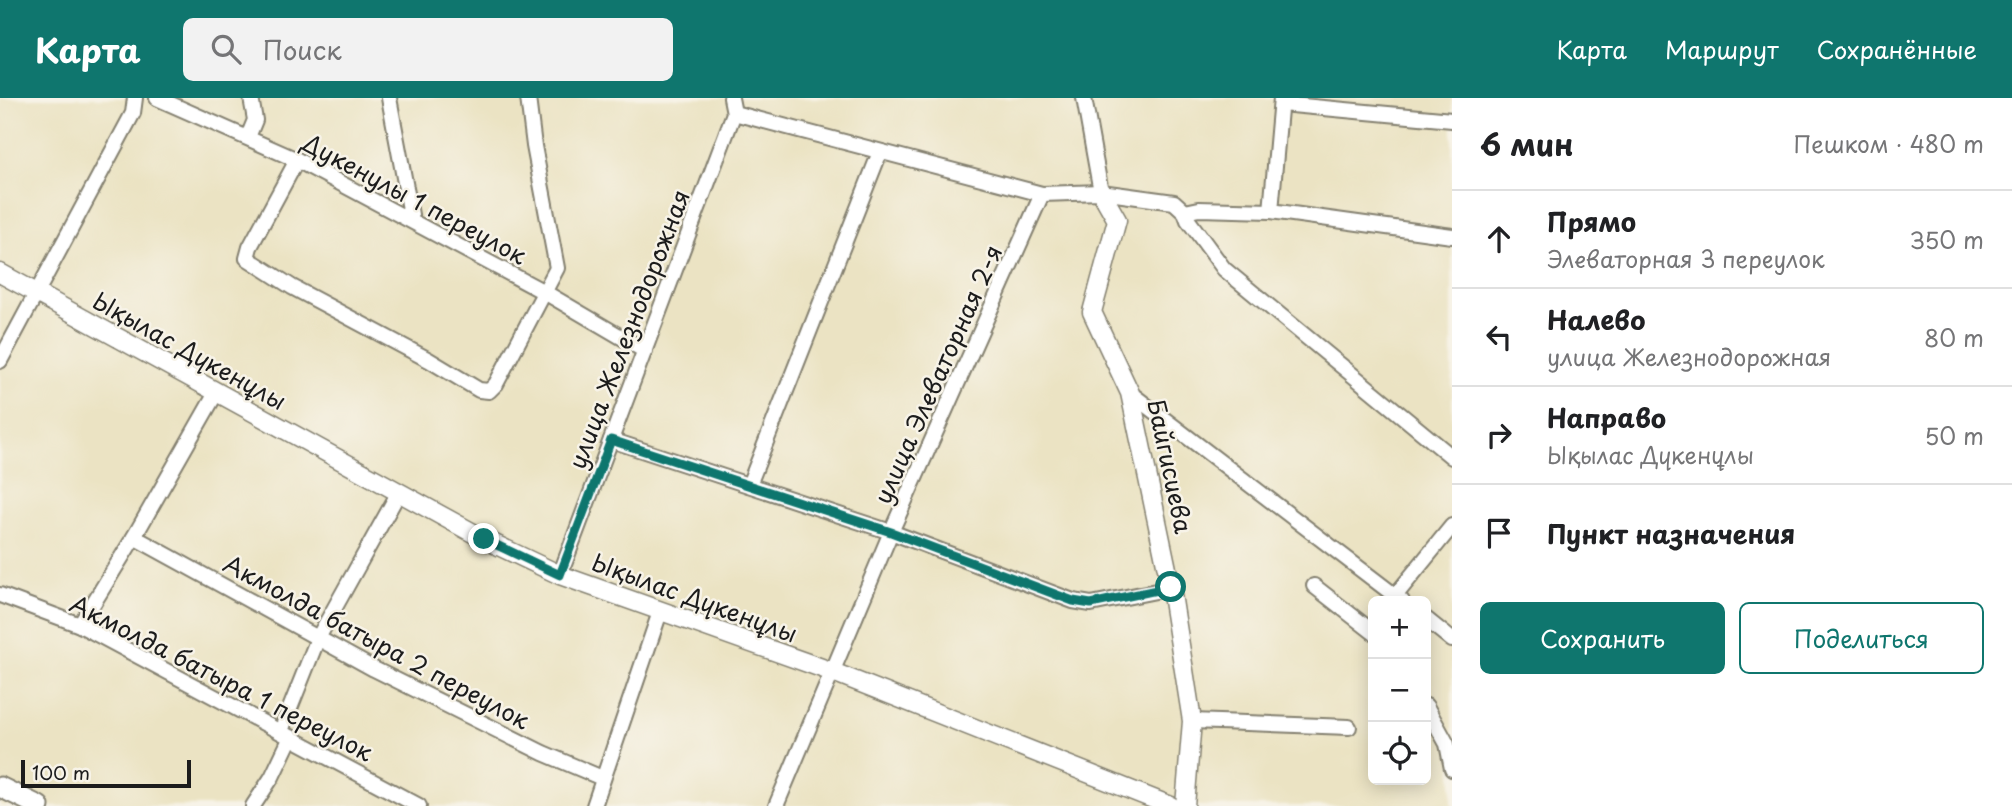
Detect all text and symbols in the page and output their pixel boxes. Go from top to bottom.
search box [183,18,673,81]
text: Карта [35,24,141,74]
icon: search [207,30,245,68]
text: Поиск [263,30,342,69]
text: Карта [1556,31,1627,67]
text: Маршрут [1665,31,1779,67]
text: Сохранённые [1817,31,1977,67]
text: 6 мин [1480,121,1574,166]
street label: Дукенулы 1 переулок [296,123,534,273]
text: Пешком · 480 m [1794,126,1984,161]
street label: улица Железнодорожная [558,184,698,474]
text: Прямо [1547,202,1636,241]
icon: ahead [1480,220,1518,258]
text: 350 m [1909,222,1984,257]
street label: улица Элеваторная 2-я [864,239,1010,509]
text: Элеваторная 3 переулок [1547,241,1825,276]
street label: Ықылас Дүкенұлы [87,282,293,418]
text: Налево [1547,300,1645,339]
icon: left [1480,318,1518,356]
text: 80 m [1924,320,1984,355]
text: улица Железнодорожная [1547,339,1831,374]
street label: Байгисиева [1139,395,1203,537]
text: Направо [1547,398,1666,437]
icon: right [1480,416,1518,454]
text: 50 m [1924,418,1984,453]
text: Ықылас Дүкенұлы [1547,437,1754,472]
icon: arrive [1480,514,1518,552]
text: Пункт назначения [1547,514,1795,553]
route end [468,523,499,554]
street label: Ықылас Дүкенұлы [587,543,803,651]
street label: Акмолда батыра 2 переулок [218,545,537,738]
route start [1155,571,1186,602]
street label: Акмолда батыра 1 переулок [64,585,380,770]
map controls [1368,596,1431,785]
button: + [1368,596,1431,659]
button: Сохранить [1480,602,1725,674]
button: Поделиться [1739,602,1984,674]
button: − [1368,659,1431,722]
button: locate [1368,722,1431,785]
scale bar [21,757,191,789]
text: 100 m [32,758,90,786]

